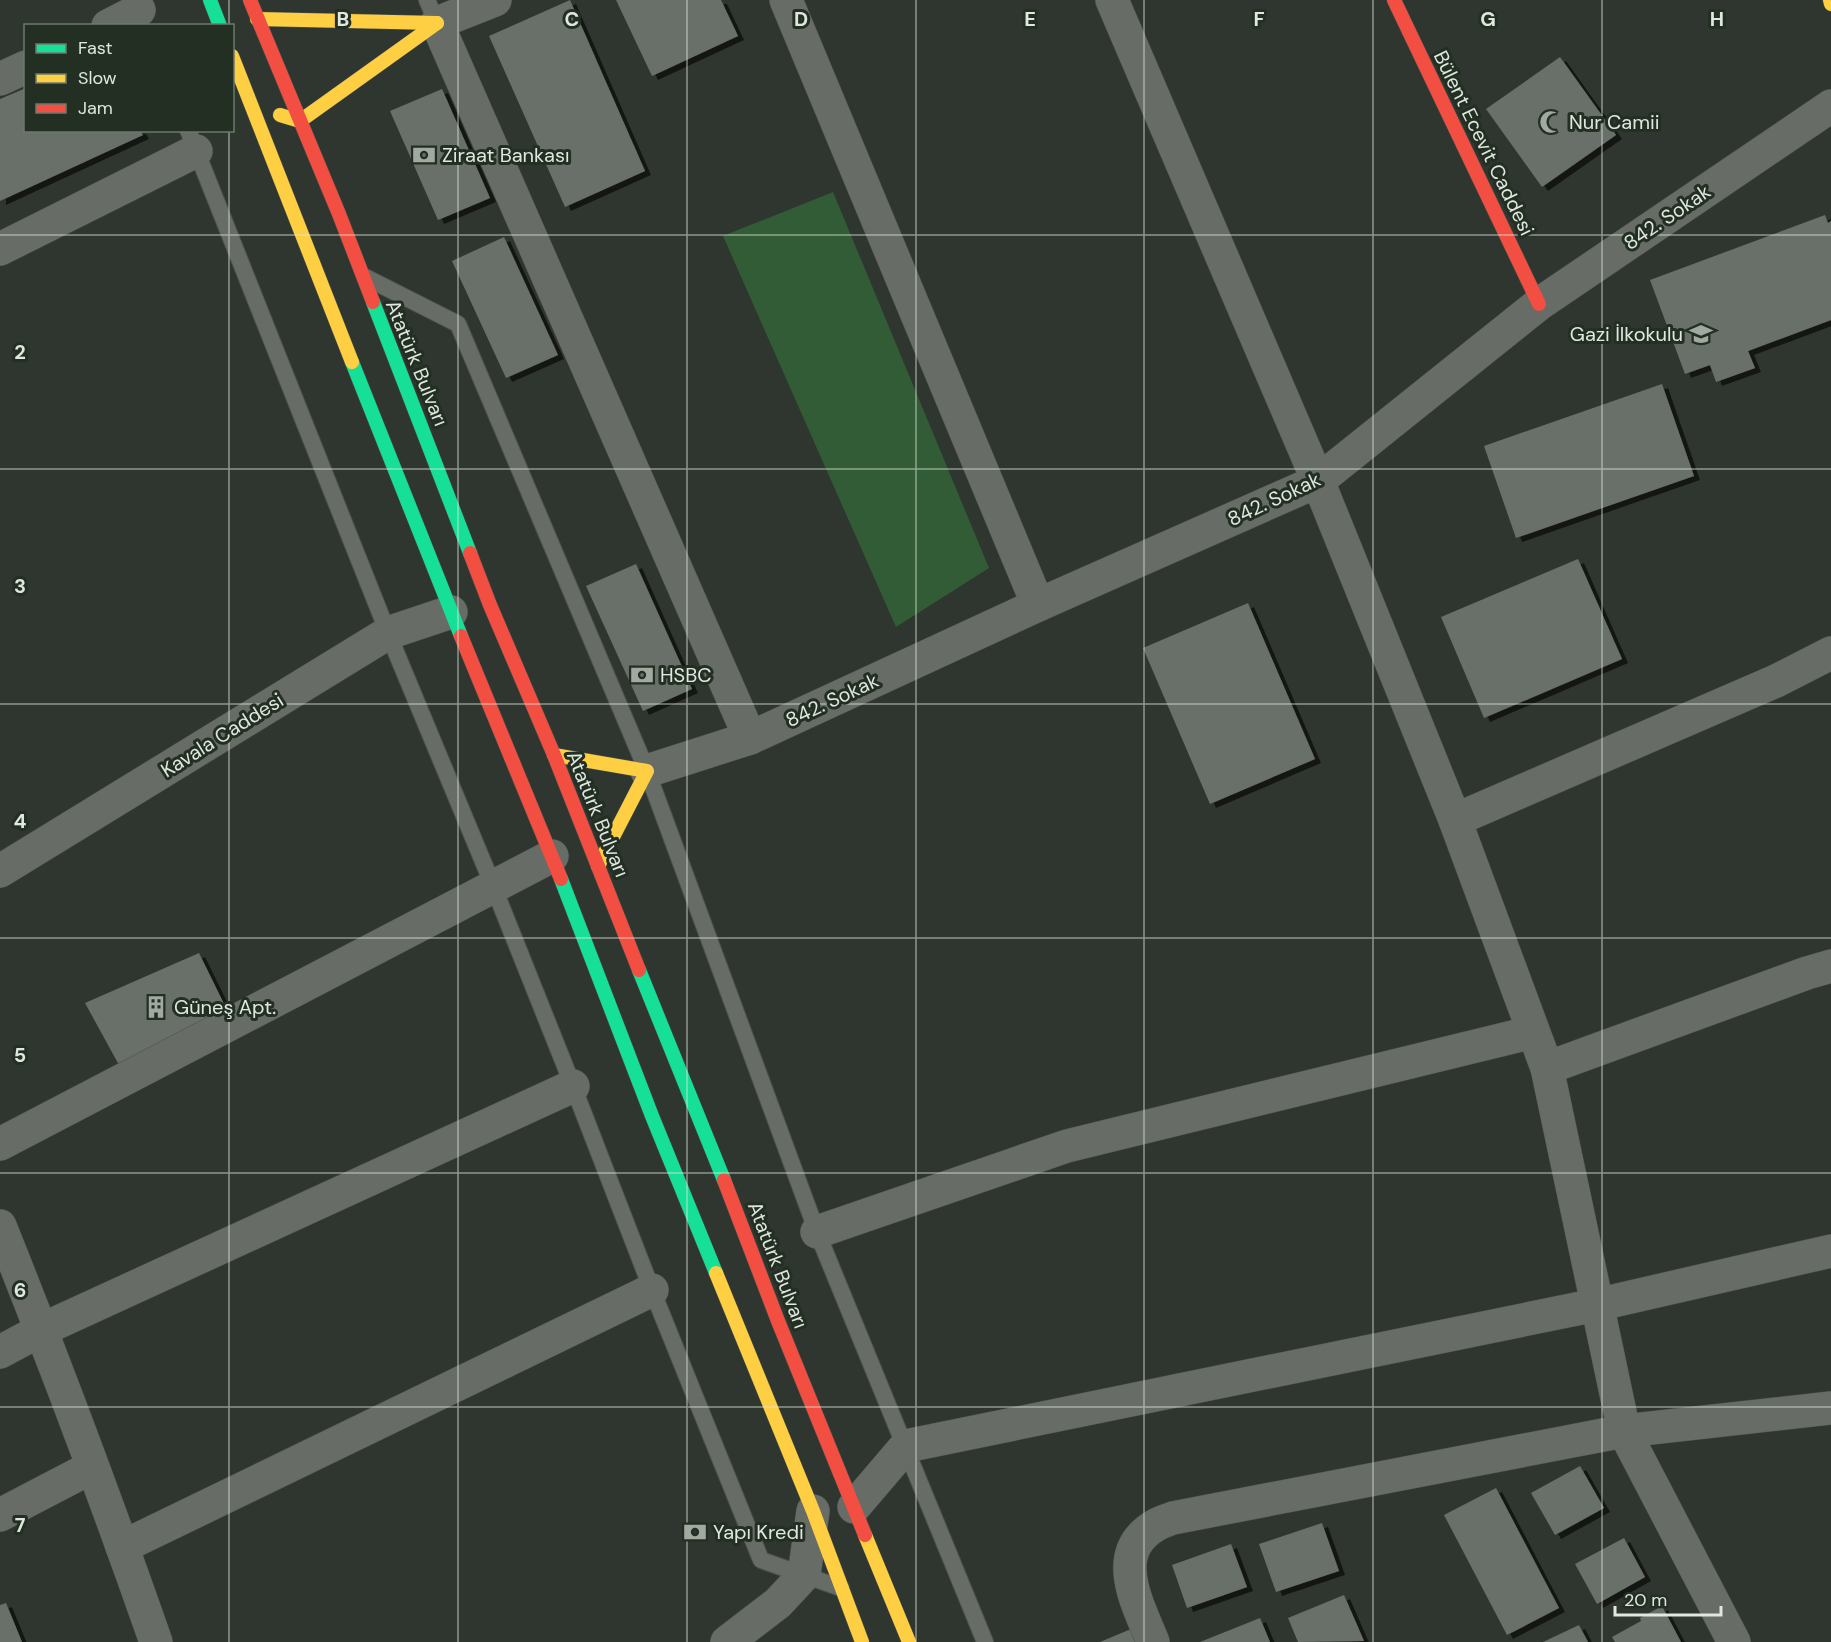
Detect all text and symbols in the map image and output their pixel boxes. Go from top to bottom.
text: B [337,6,349,32]
text: C [565,6,579,32]
text: D [794,6,808,32]
text: E [1024,6,1036,32]
text: F [1253,6,1265,32]
text: G [1480,6,1496,32]
text: H [1710,6,1724,32]
legend [24,24,234,132]
text: Fast [78,36,113,60]
street label: Bülent Ecevit Caddesi [1428,46,1540,240]
text: Slow [78,66,117,90]
text: Jam [78,96,113,120]
mosque icon: Nur Camii [1538,109,1564,135]
place label: Nur Camii [1569,109,1660,135]
bank icon: Ziraat Bankası [411,142,437,168]
place label: Ziraat Bankası [442,142,569,168]
street label: 842. Sokak [1618,178,1716,256]
street label: Atatürk Bulvarı [380,296,454,430]
place label: Gazi İlkokulu [1570,321,1683,347]
school or university icon: Gazi İlkokulu [1688,321,1714,347]
text: 2 [14,339,26,365]
street label: 842. Sokak [1223,466,1325,532]
text: 3 [14,573,26,599]
bank icon: HSBC [629,662,655,688]
place label: HSBC [660,662,712,688]
street label: 842. Sokak [781,667,883,733]
street label: Kavala Caddesi [156,687,288,783]
street label: Atatürk Bulvarı [561,747,635,881]
text: 4 [14,808,27,834]
building icon: Güneş Apt. [143,994,169,1020]
place label: Güneş Apt. [174,994,276,1020]
text: 5 [14,1042,26,1068]
street label: Atatürk Bulvarı [742,1198,814,1332]
text: 6 [14,1277,26,1303]
text: 7 [15,1512,26,1538]
bank icon: Yapı Kredi [682,1519,708,1545]
place label: Yapı Kredi [713,1519,804,1545]
scale bar [1615,1579,1722,1617]
text: 20 m [1624,1588,1667,1612]

